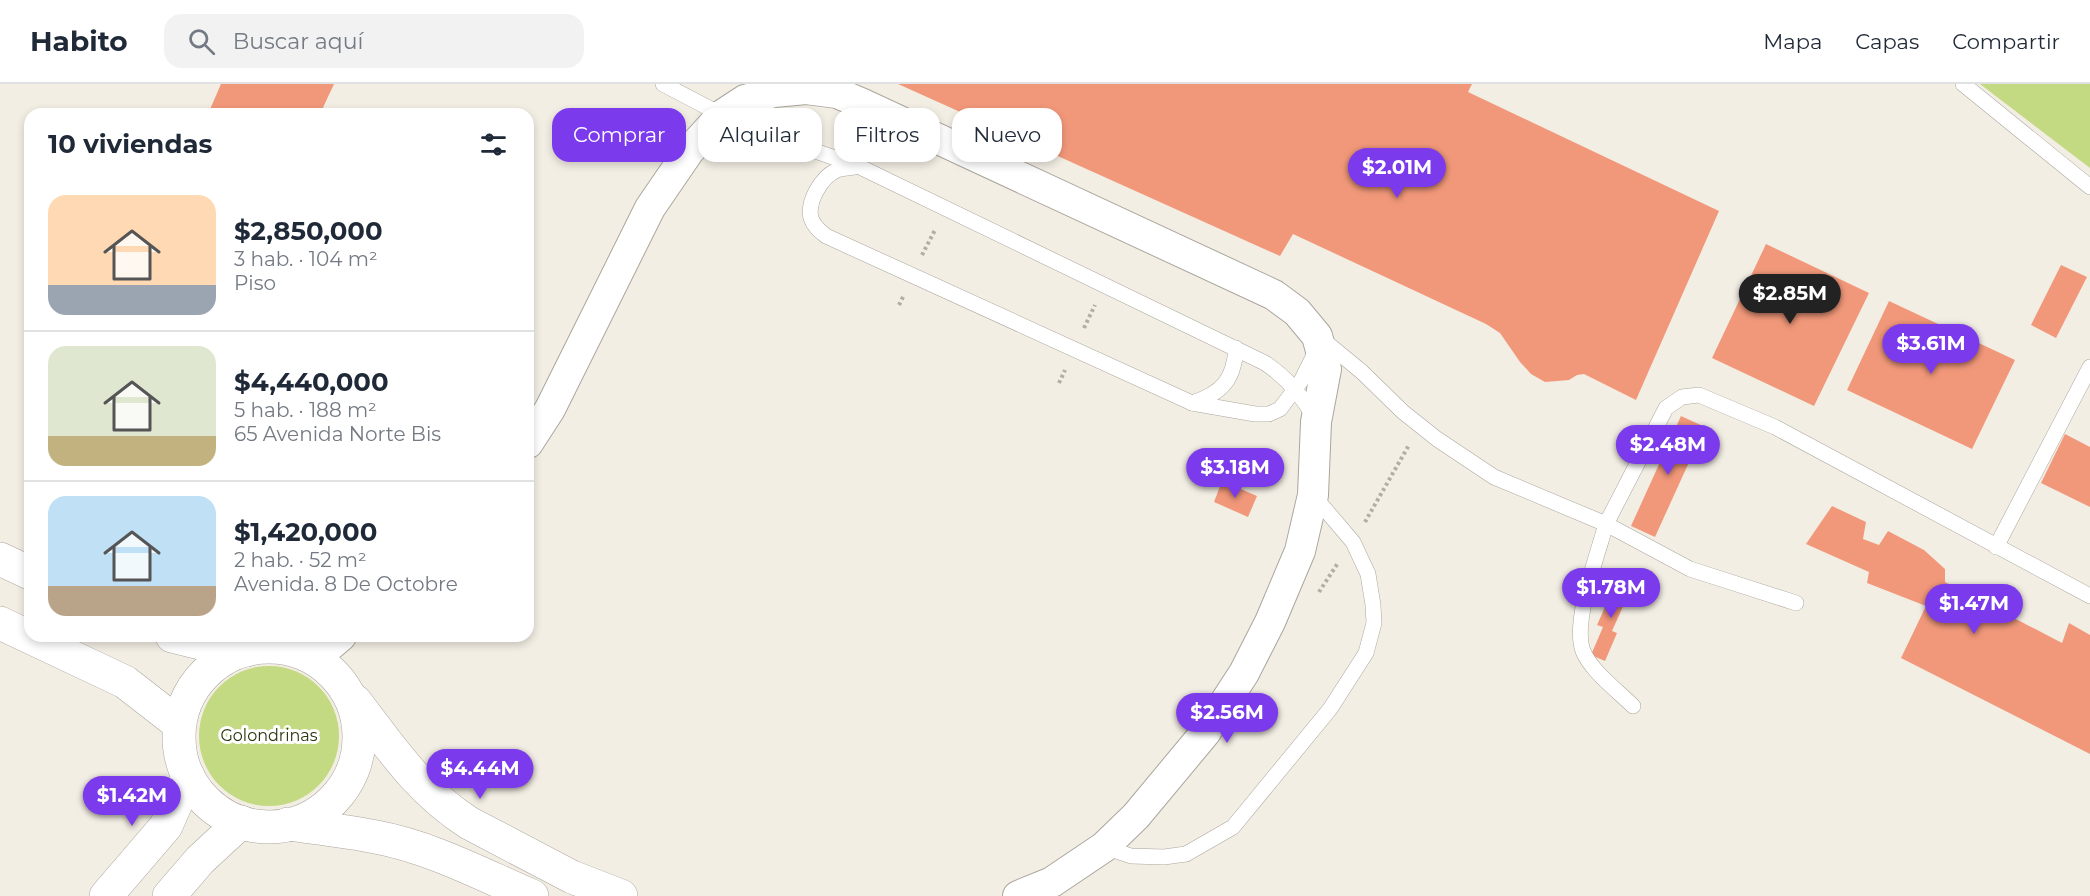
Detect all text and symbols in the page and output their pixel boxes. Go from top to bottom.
search box [164,14,584,68]
text: Habito [30,24,128,58]
icon: search [185,25,218,58]
text: Buscar aquí [233,28,363,55]
text: Mapa [1763,29,1822,54]
text: Capas [1855,29,1919,54]
text: Compartir [1952,29,2060,54]
chip: Comprar [552,108,686,162]
chip: Alquilar [698,108,822,162]
chip: Filtros [834,108,940,162]
chip: Nuevo [952,108,1062,162]
text: 10 viviendas [48,128,212,160]
icon: filters [477,128,510,161]
pin: $2.01M [1348,148,1446,199]
text: $2.01M [1362,155,1432,179]
text: $2,850,000 [234,215,383,247]
icon: home [96,219,168,291]
text: 3 hab. · 104 m² [234,247,378,271]
text: Piso [234,271,276,295]
pin: $2.85M [1741,274,1839,325]
text: $2.85M [1753,281,1827,305]
pin: $3.61M [1882,324,1980,375]
text: $3.61M [1896,331,1966,355]
text: $4,440,000 [234,366,389,398]
icon: home [96,370,168,442]
text: 5 hab. · 188 m² [234,398,377,422]
text: 65 Avenida Norte Bis [234,422,441,446]
pin: $2.48M [1619,425,1717,476]
text: $2.48M [1630,432,1706,456]
pin: $3.18M [1186,448,1284,499]
text: $3.18M [1200,455,1270,479]
text: $1,420,000 [234,516,377,548]
icon: home [96,520,168,592]
text: 2 hab. · 52 m² [234,548,367,572]
pin: $1.78M [1562,568,1660,619]
text: Avenida. 8 De Octobre [234,572,458,596]
text: $1.78M [1576,575,1646,599]
pin: $1.47M [1925,584,2023,635]
text: $1.47M [1939,591,2009,615]
pin: $2.56M [1178,693,1276,744]
text: $2.56M [1190,700,1264,724]
park label: Golondrinas [220,726,318,745]
pin: $4.44M [431,749,529,800]
text: $4.44M [440,756,520,780]
pin: $1.42M [83,776,181,827]
text: $1.42M [97,783,167,807]

